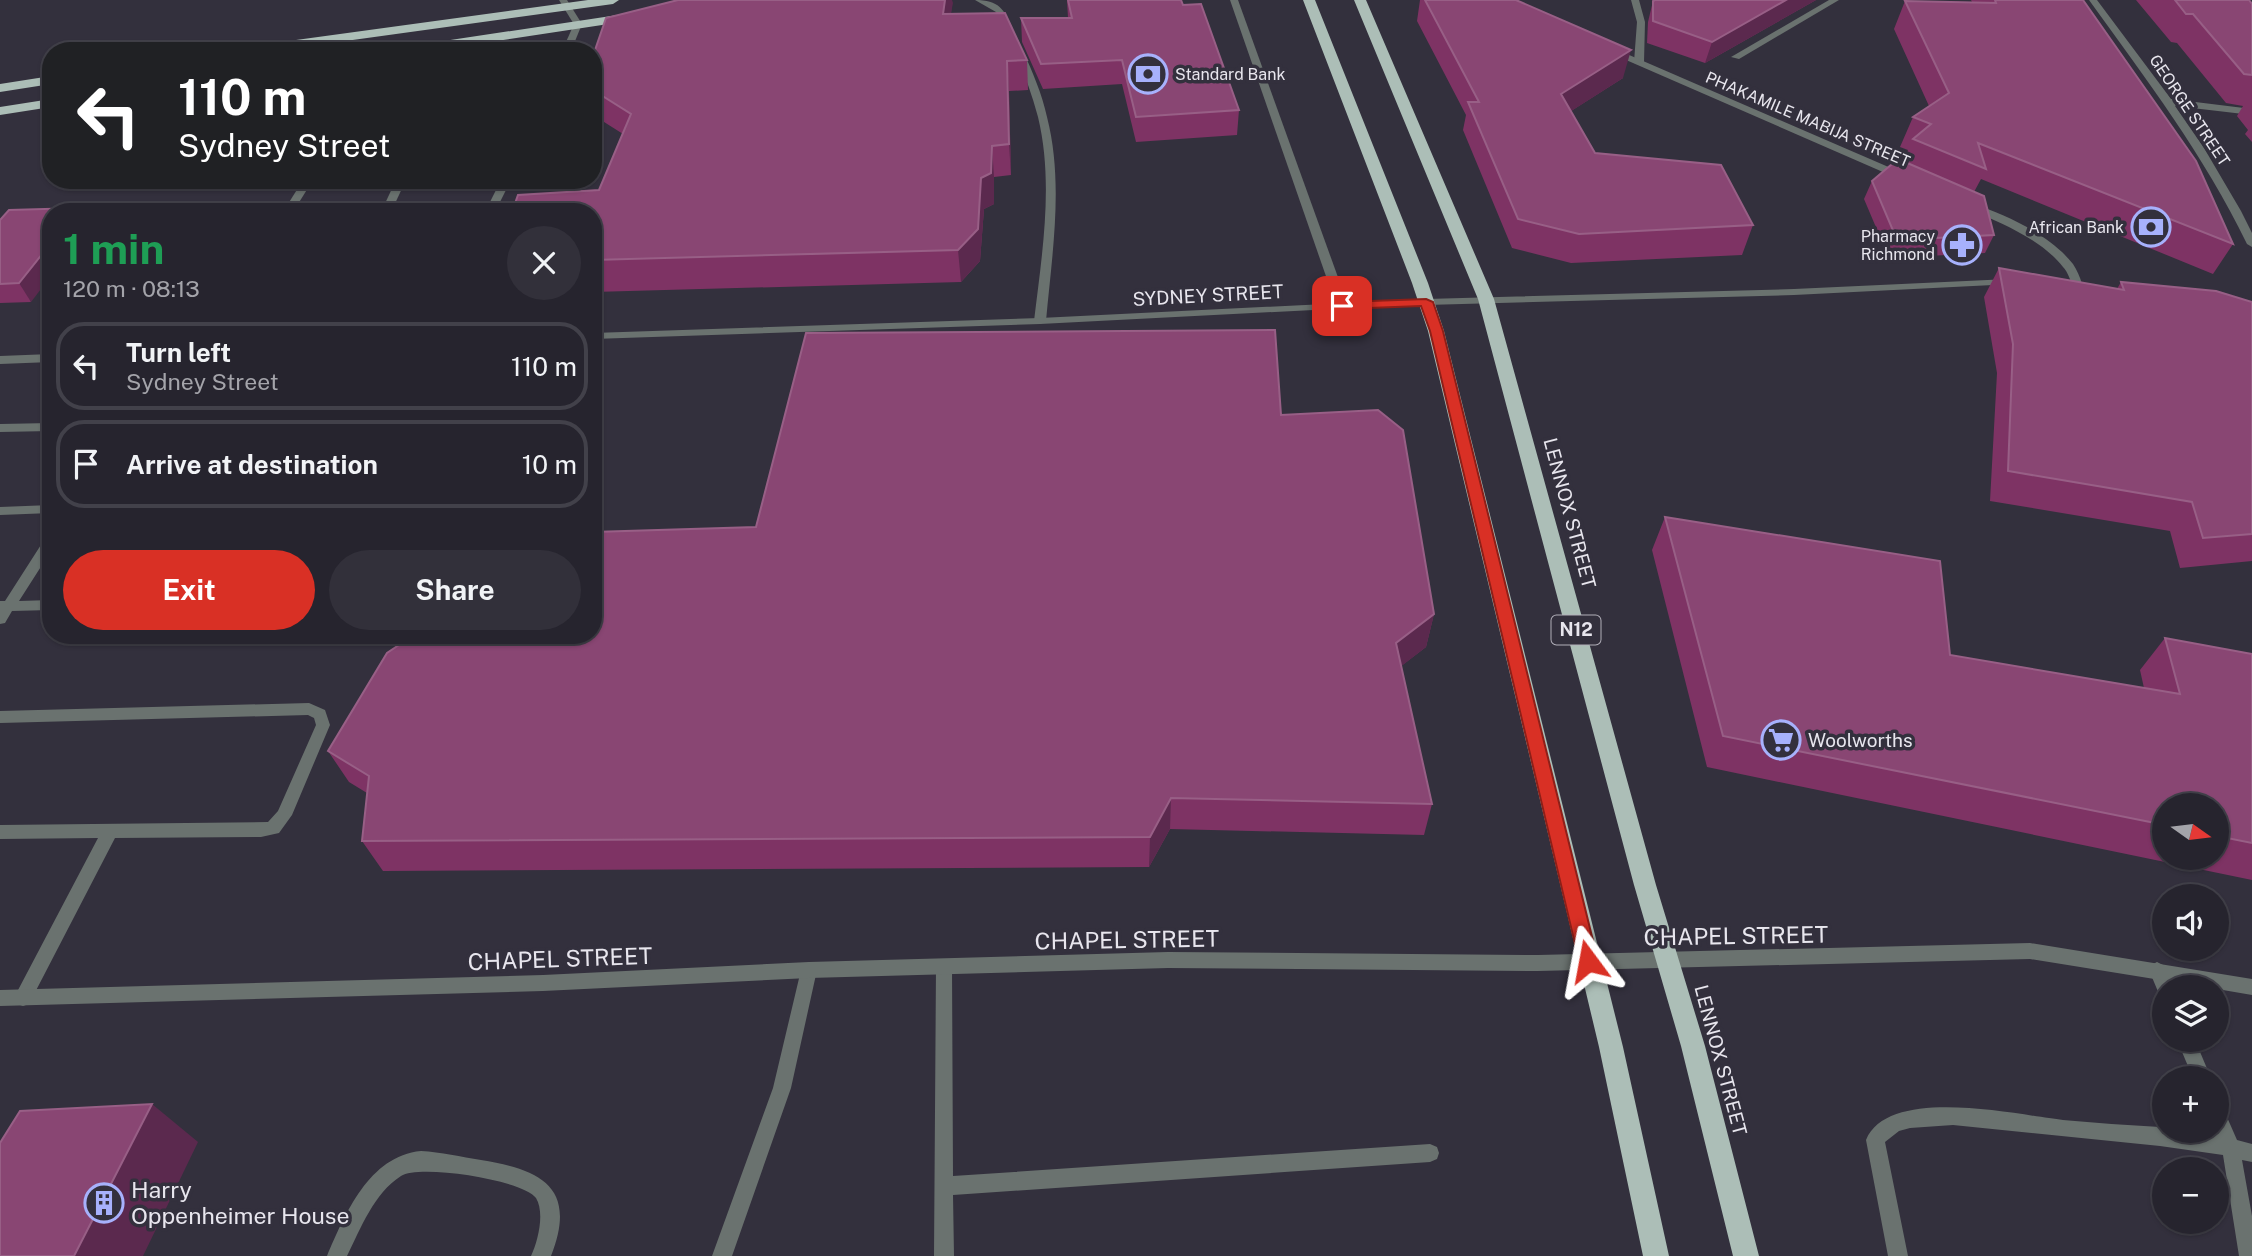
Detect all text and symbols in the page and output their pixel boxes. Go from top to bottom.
street label: GEORGE STREET [2145,51,2234,170]
bank icon: Standard Bank [1127,53,1169,95]
place label: Standard Bank [1175,65,1285,84]
text: 110 m [178,68,306,126]
street label: PHAKAMILE MABIJA STREET [1703,68,1913,171]
icon: left [63,70,154,161]
text: Sydney Street [178,127,390,164]
bank icon: African Bank [2130,206,2172,248]
place label: African Bank [2029,218,2124,237]
text: 1 min [63,224,164,273]
pharmacy icon: Pharmacy Richmond [1941,224,1983,266]
button: close [507,226,581,300]
place label: Pharmacy Richmond [1861,227,1935,264]
text: 120 m · 08:13 [63,275,200,302]
pin [1312,276,1372,336]
street label: SYDNEY STREET [1132,280,1284,310]
icon: arrive [1323,287,1361,325]
text: Turn left [126,337,231,368]
icon: left [67,347,105,385]
text: 110 m [511,351,577,382]
text: Sydney Street [126,368,279,395]
street label: LENNOX STREET [1539,435,1601,591]
icon: arrive [67,445,105,483]
text: Arrive at destination [126,449,378,480]
text: 10 m [522,449,577,480]
button: Exit [63,550,315,630]
button: Share [329,550,581,630]
road number: N12 [1552,616,1600,644]
supermarket icon: Woolworths [1760,719,1802,761]
place label: Woolworths [1808,729,1913,751]
north arrow [2152,793,2230,870]
map controls [2152,793,2229,1234]
button: sound [2152,884,2229,961]
street label: CHAPEL STREET [1643,920,1829,951]
street label: CHAPEL STREET [1034,924,1220,955]
position arrow [1551,924,1625,998]
street label: CHAPEL STREET [467,942,653,975]
button: layers [2152,975,2229,1052]
street label: LENNOX STREET [1690,982,1752,1138]
button: + [2152,1066,2229,1143]
button: − [2152,1157,2229,1234]
place label: Harry Oppenheimer House [131,1176,350,1229]
building icon: Harry Oppenheimer House [83,1182,125,1224]

